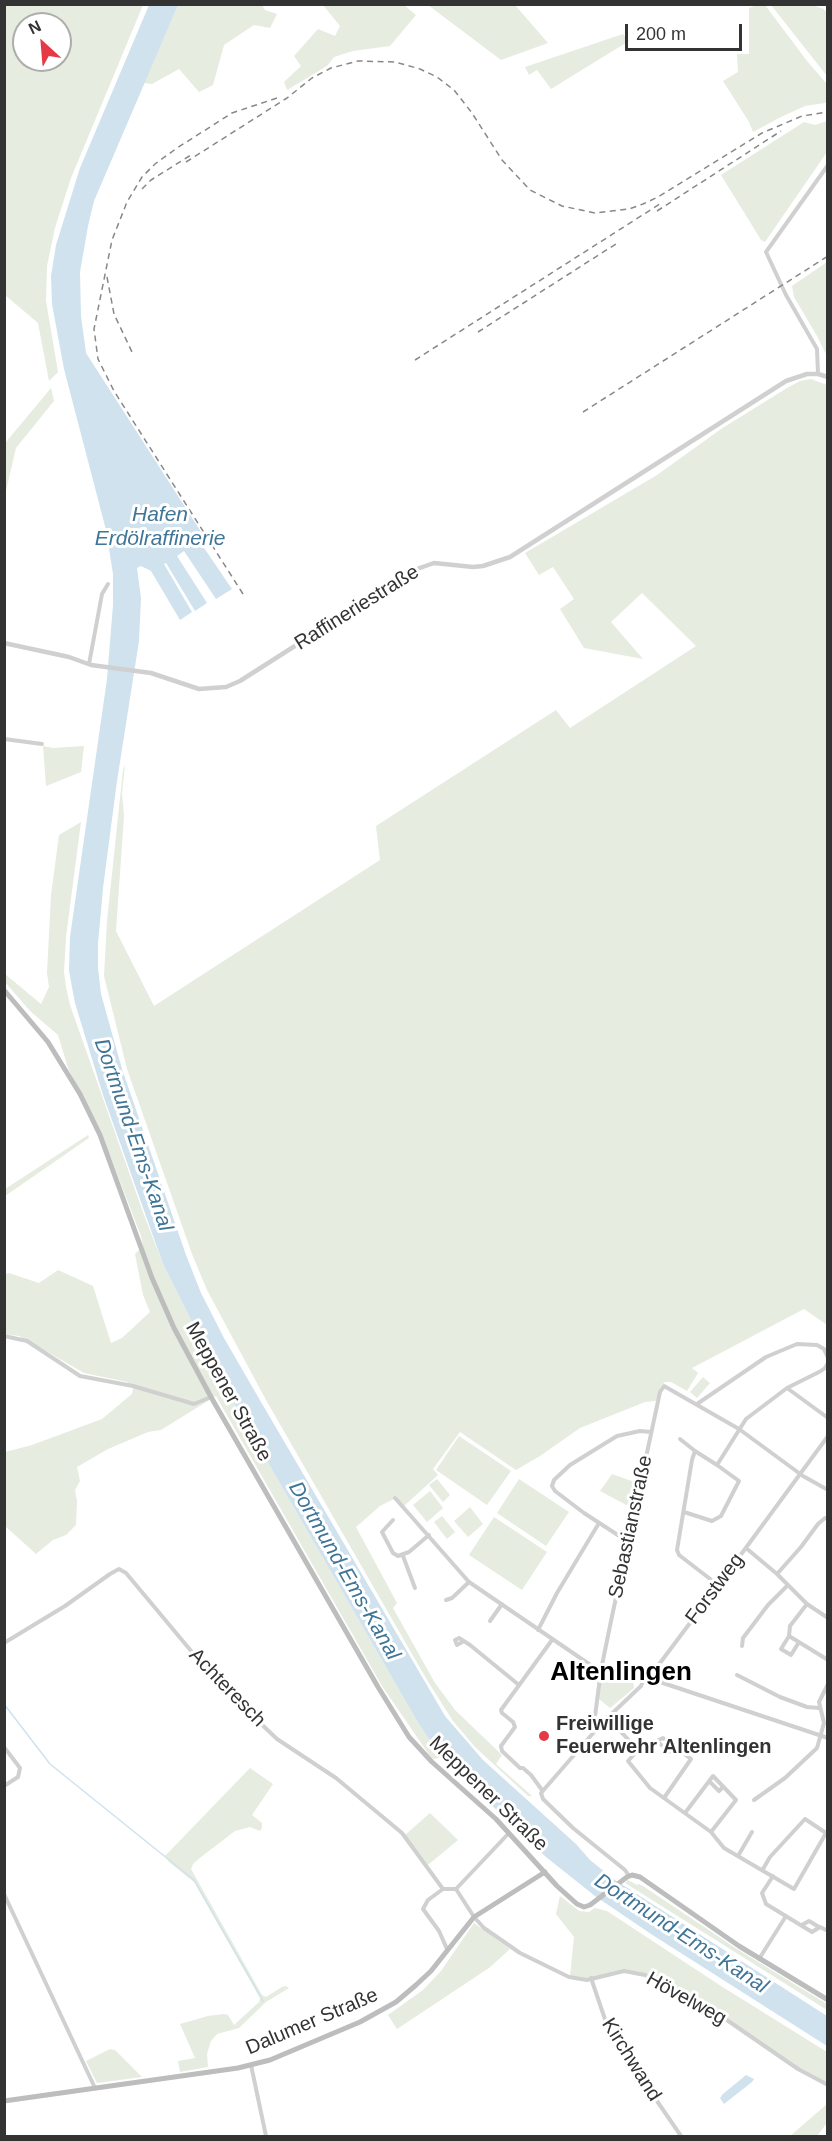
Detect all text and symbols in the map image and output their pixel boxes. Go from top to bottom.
north arrow [12,12,72,72]
scale bar [628,12,745,50]
text: N [26,17,44,37]
text: 200 m [636,24,686,44]
water label: Hafen Erdölraffinerie [95,502,225,552]
street label: Raffineriestraße [290,560,424,656]
water label: Dortmund-Ems-Kanal [88,1035,178,1235]
street label: Meppener Straße [180,1318,276,1466]
street label: Sebastianstraße [604,1453,658,1601]
water label: Dortmund-Ems-Kanal [283,1477,405,1665]
street label: Forstweg [681,1549,749,1629]
street label: Achteresch [184,1644,270,1732]
district label: Altenlingen [550,1657,692,1689]
place label: Freiwillige Feuerwehr Altenlingen [556,1712,772,1759]
marker: Freiwillige Feuerwehr Altenlingen [537,1729,551,1743]
street label: Meppener Straße [424,1731,552,1857]
water label: Dortmund-Ems-Kanal [589,1868,773,2000]
street label: Hövelweg [642,1967,730,2031]
street label: Dalumer Straße [242,1983,382,2061]
street label: Kirchwand [596,2014,666,2106]

